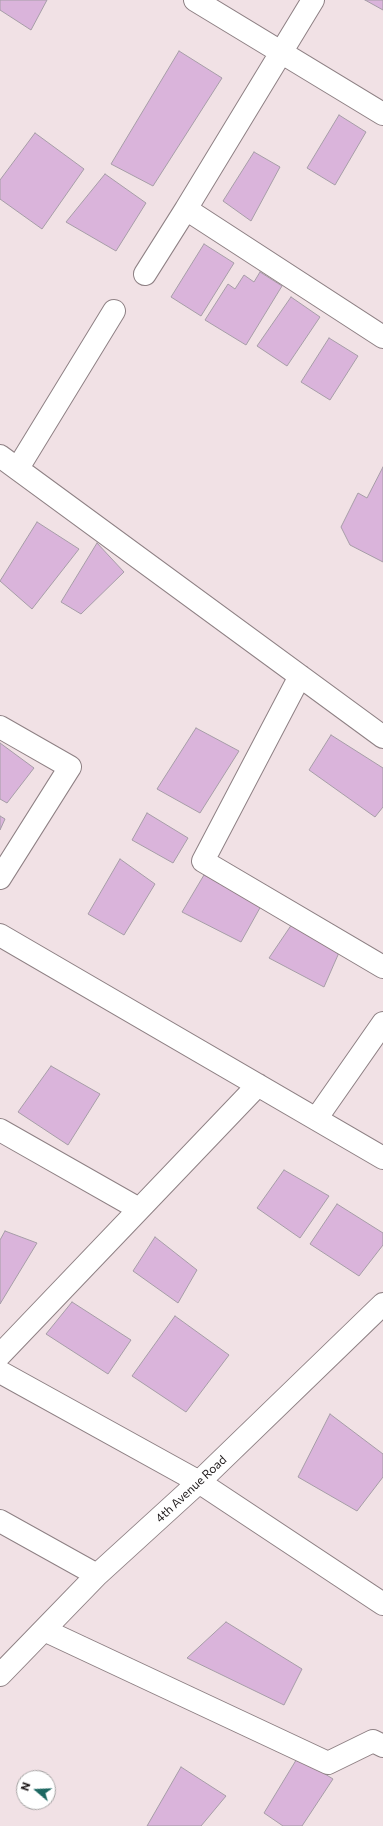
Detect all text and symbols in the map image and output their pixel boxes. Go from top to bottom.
street label: 4th Avenue Road [153,1452,229,1526]
north arrow [16,1770,56,1810]
text: N [18,1780,33,1792]

